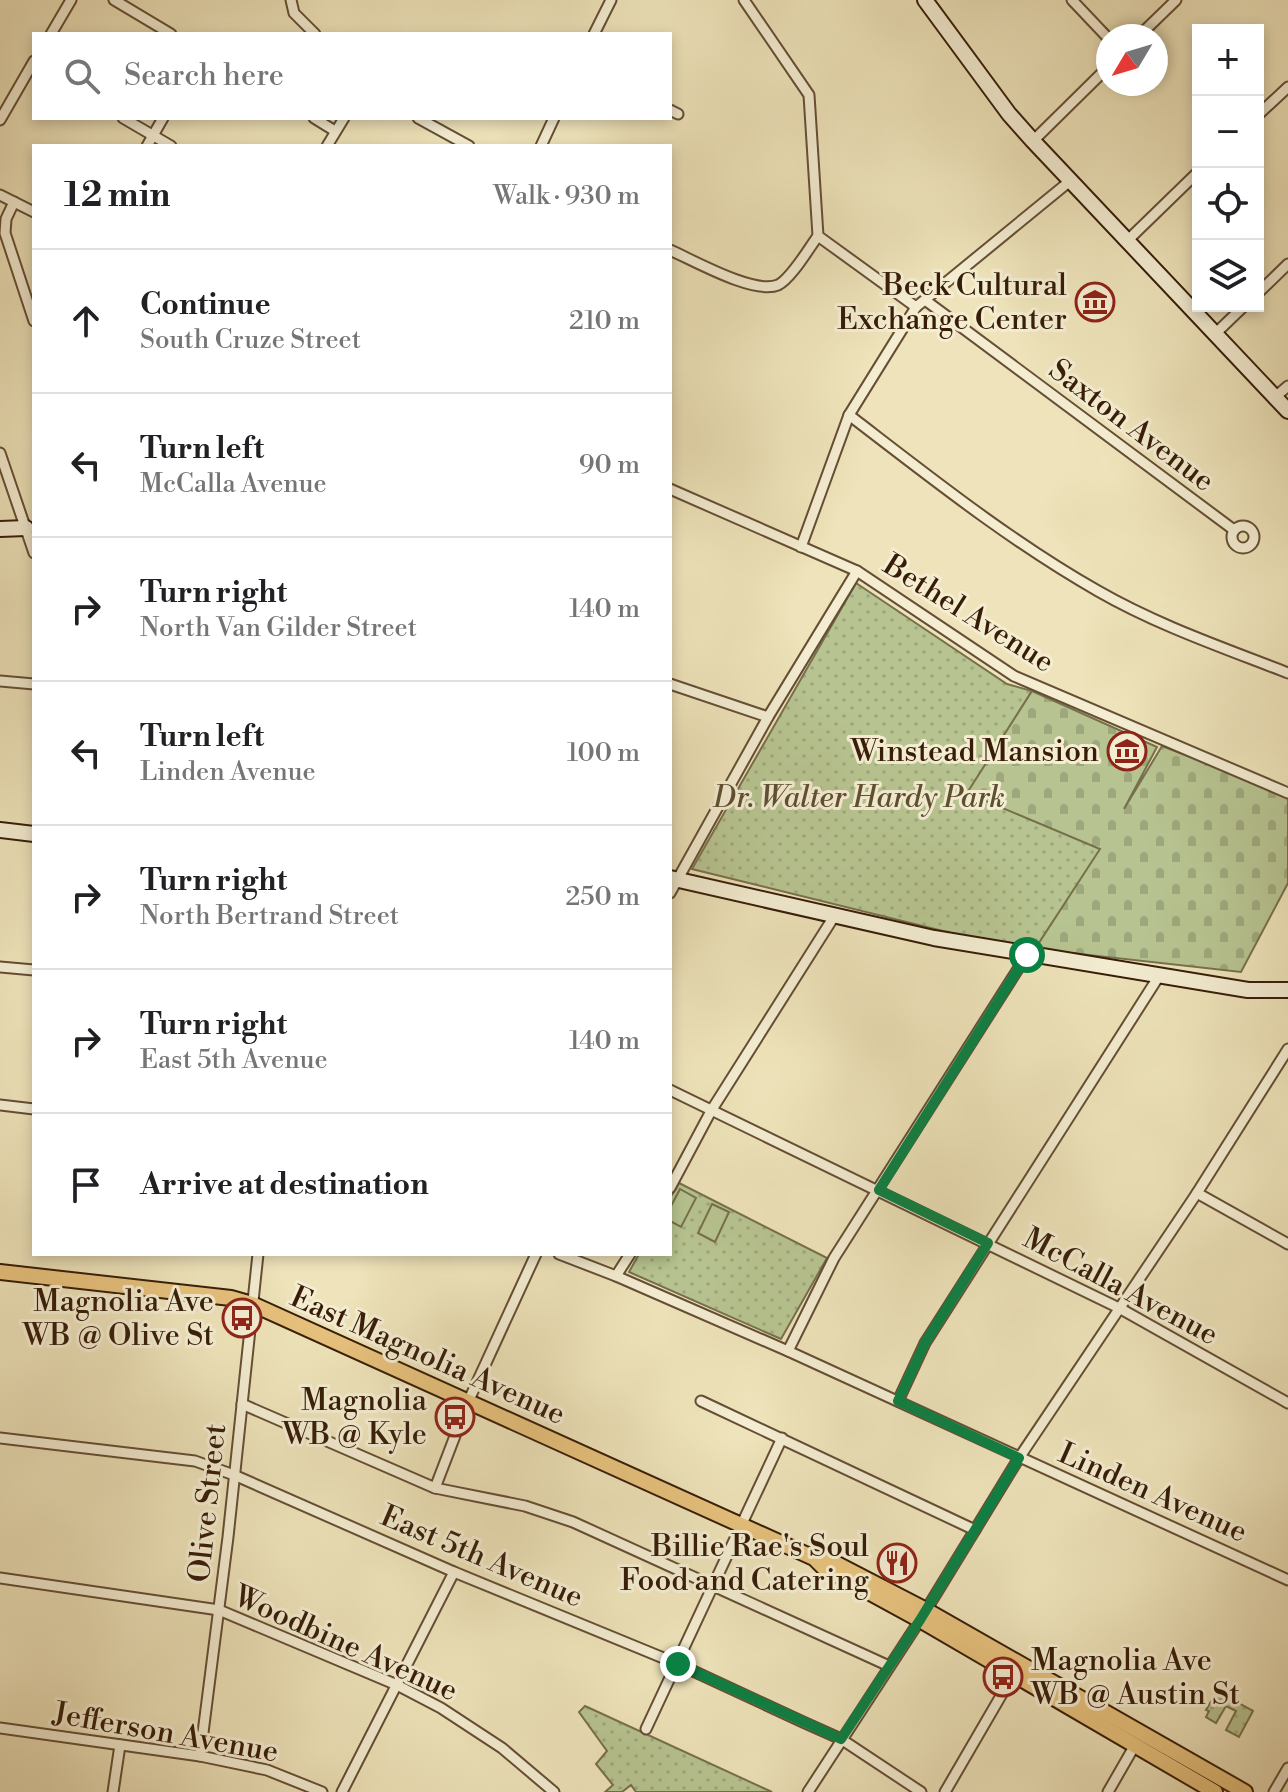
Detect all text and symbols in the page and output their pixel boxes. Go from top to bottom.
north arrow [1096,24,1168,96]
map controls [1192,24,1264,312]
button: + [1192,24,1264,96]
search box [32,32,672,120]
icon: search [60,54,104,98]
text: Search here [124,57,284,95]
button: − [1192,96,1264,168]
button: locate [1192,168,1264,240]
text: 12 min [64,175,170,217]
text: Walk · 930 m [493,180,640,212]
button: layers [1192,240,1264,312]
place label: Beck Cultural Exchange Center [837,267,1067,339]
museum icon: Beck Cultural Exchange Center [1074,281,1116,323]
text: Continue [140,286,271,324]
icon: ahead [64,299,108,343]
text: 210 m [569,305,640,337]
text: South Cruze Street [140,324,361,356]
street label: Saxton Avenue [1041,351,1222,500]
text: Turn left [140,430,264,468]
icon: left [64,443,108,487]
text: 90 m [579,449,640,481]
text: McCalla Avenue [140,468,327,500]
street label: Bethel Avenue [875,546,1061,681]
text: Turn right [140,574,287,612]
icon: right [64,587,108,631]
text: 140 m [569,593,640,625]
text: North Van Gilder Street [140,612,417,644]
text: Turn left [140,718,264,756]
museum icon: Winstead Mansion [1106,730,1148,772]
icon: left [64,731,108,775]
place label: Winstead Mansion [849,733,1099,771]
text: 100 m [567,737,640,769]
text: Linden Avenue [140,756,316,788]
park label: Dr. Walter Hardy Park [712,779,1005,817]
text: Turn right [140,862,287,900]
icon: right [64,875,108,919]
text: 250 m [565,881,640,913]
text: North Bertrand Street [140,900,399,932]
route start [1009,937,1045,973]
text: Turn right [140,1006,287,1044]
icon: right [64,1019,108,1063]
text: 140 m [569,1025,640,1057]
text: East 5th Avenue [140,1044,328,1076]
icon: arrive [64,1163,108,1207]
text: Arrive at destination [140,1166,429,1204]
street label: McCalla Avenue [1016,1220,1225,1354]
street label: East Magnolia Avenue [284,1278,571,1434]
place label: Magnolia Ave WB @ Olive St [21,1283,214,1355]
bus stop icon: Magnolia Ave WB @ Olive St [221,1297,263,1339]
place label: Magnolia WB @ Kyle [281,1382,428,1454]
bus stop icon: Magnolia WB @ Kyle [434,1396,476,1438]
street label: Olive Street [181,1421,235,1584]
street label: Linden Avenue [1052,1434,1253,1552]
street label: East 5th Avenue [375,1497,589,1617]
place label: Billie Rae's Soul Food and Catering [620,1528,869,1600]
restaurant icon: Billie Rae's Soul Food and Catering [876,1542,918,1584]
street label: Woodbine Avenue [227,1577,463,1710]
place label: Magnolia Ave WB @ Austin St [1030,1642,1240,1714]
route end [660,1646,696,1682]
bus stop icon: Magnolia Ave WB @ Austin St [982,1656,1024,1698]
street label: Jefferson Avenue [49,1694,281,1771]

